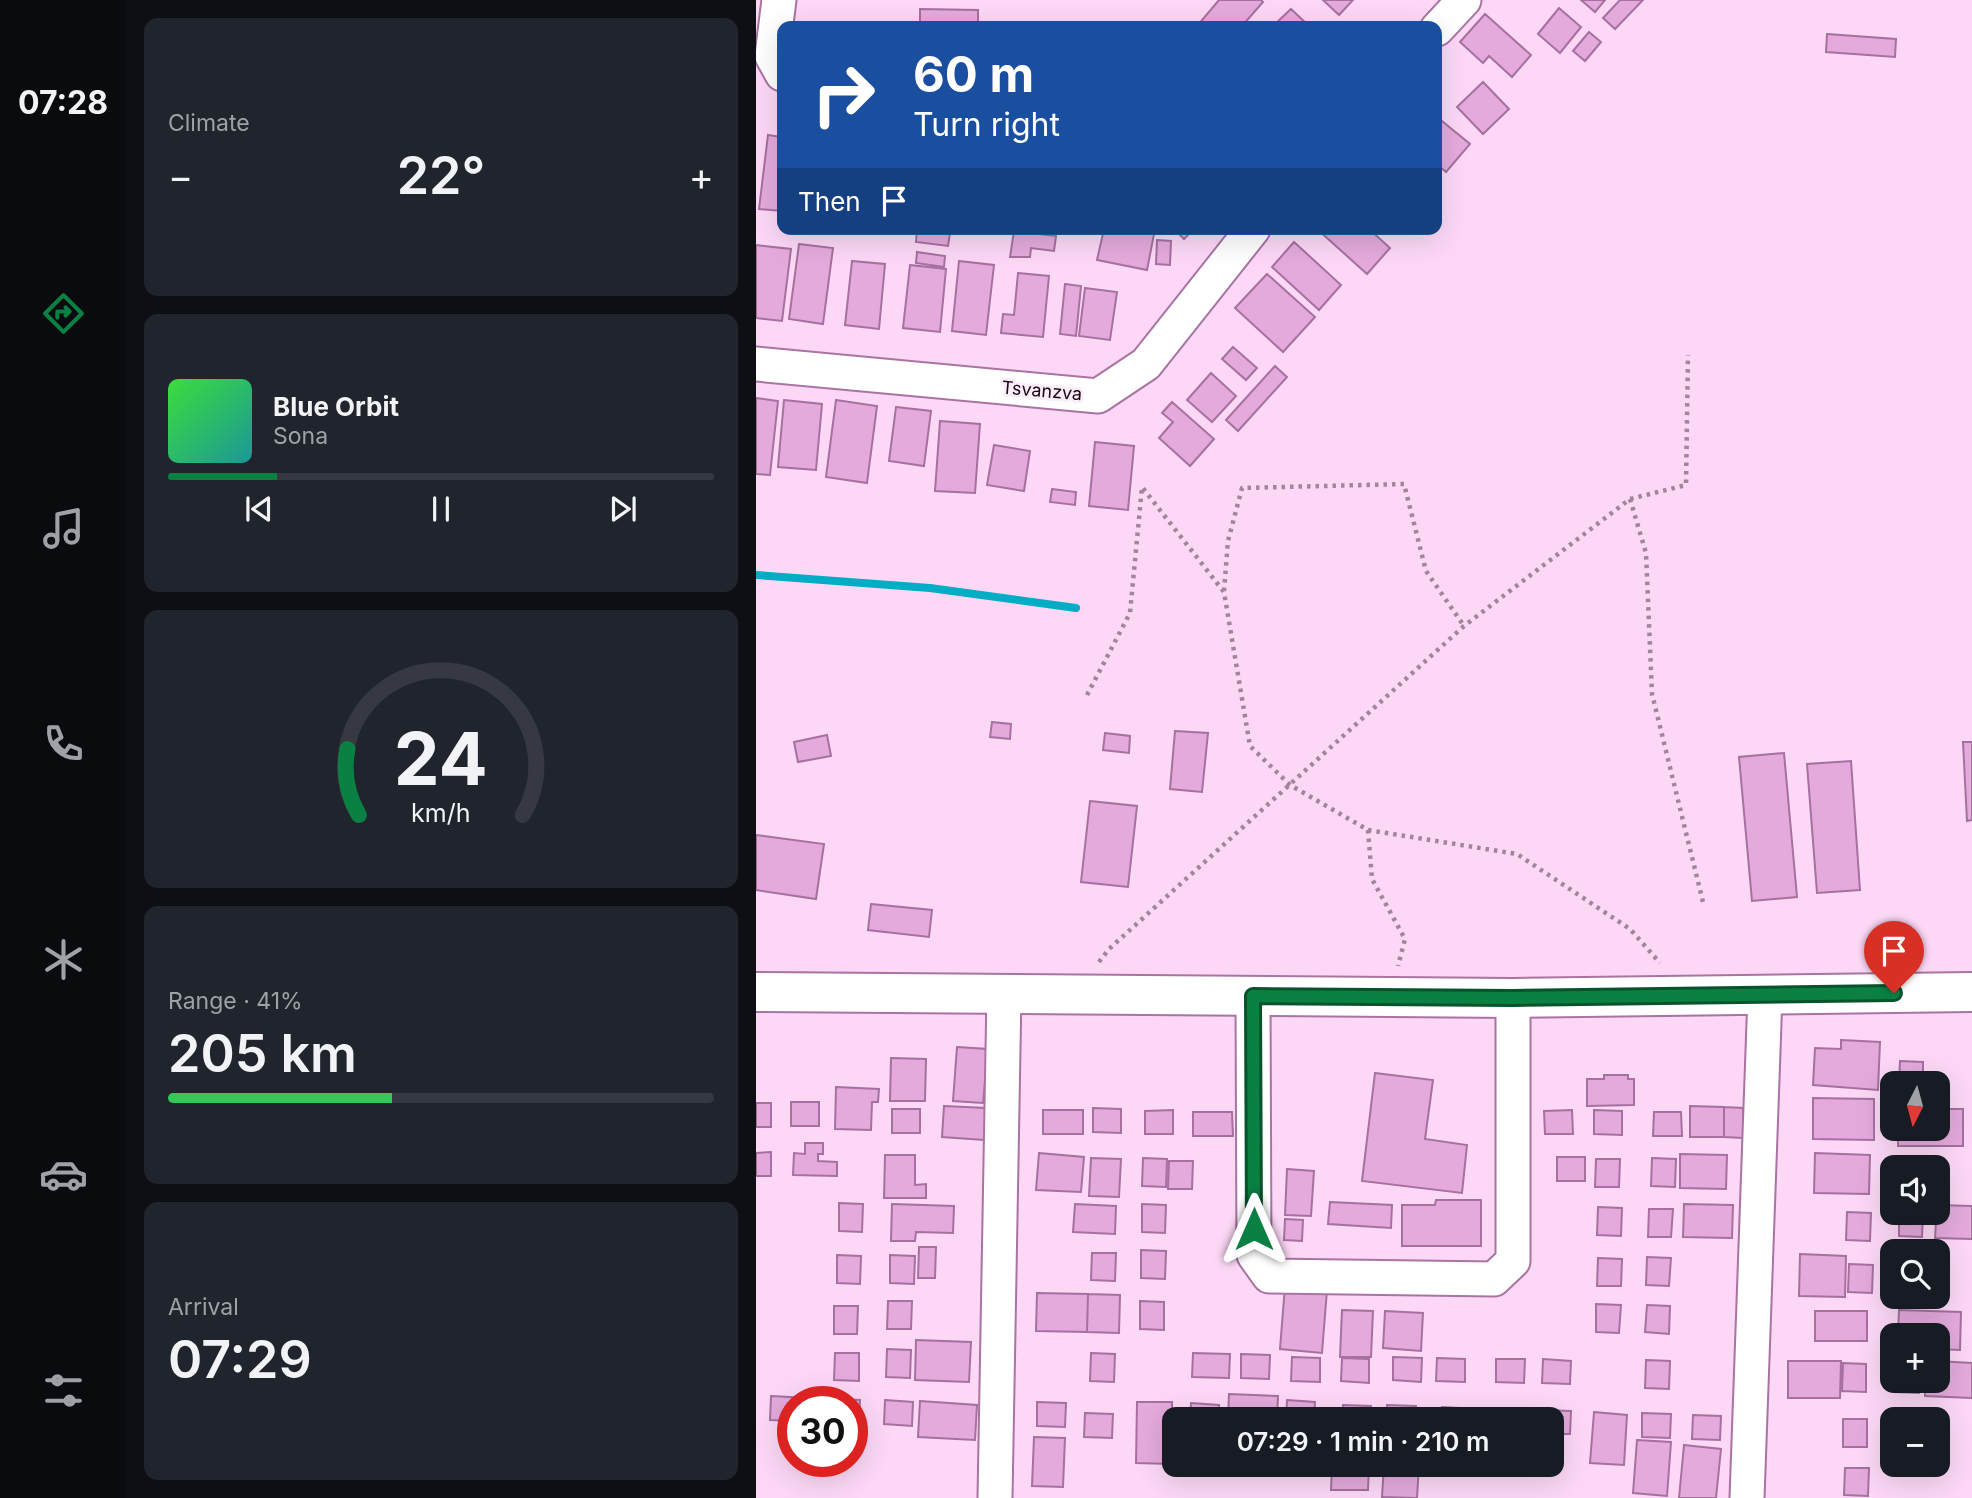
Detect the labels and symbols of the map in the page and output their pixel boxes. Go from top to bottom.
street label: Tsvanzva [1001,377,1083,404]
pin [1864,921,1924,993]
north arrow [1880,1071,1950,1141]
position arrow [1217,1192,1291,1266]
speed limit sign: 30 [777,1386,868,1477]

